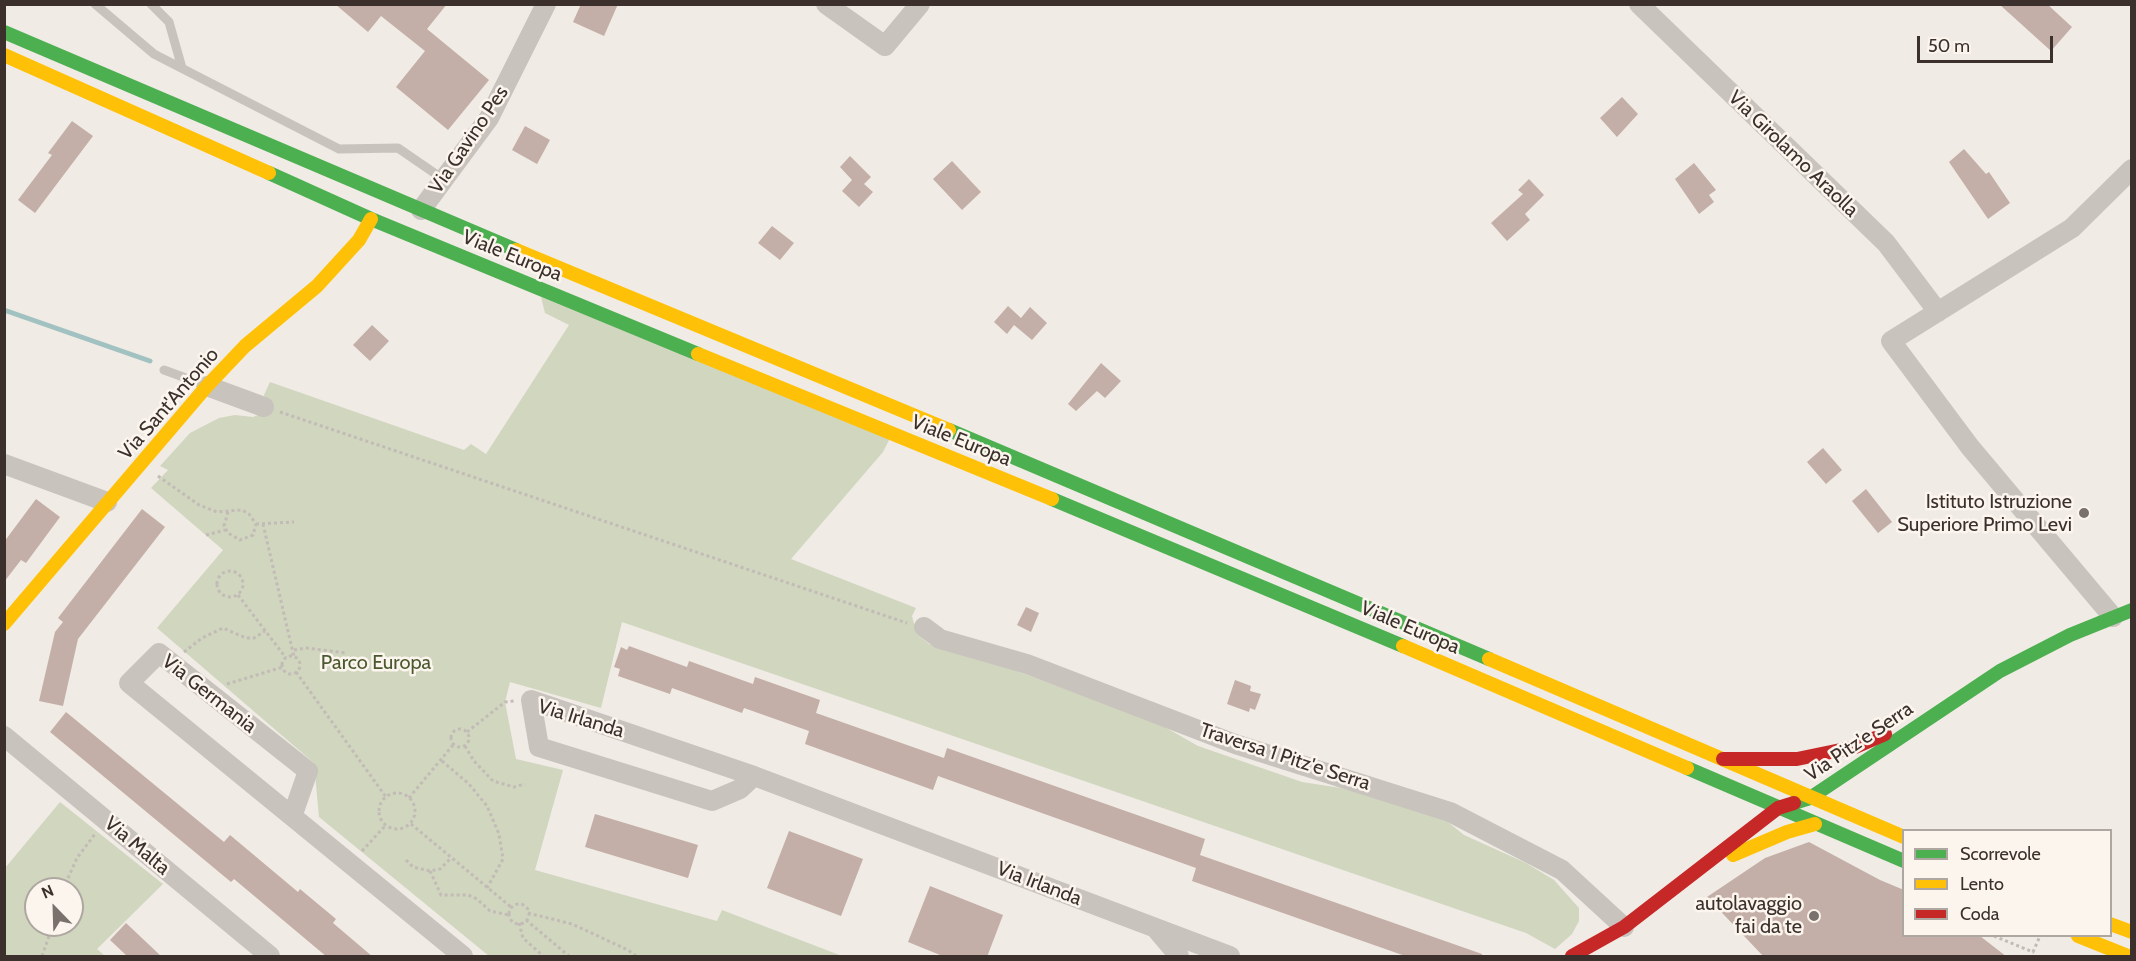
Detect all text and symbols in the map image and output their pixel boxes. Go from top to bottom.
scale bar [1920,24,2056,62]
text: 50 m [1928,35,1970,57]
street label: Via Gavino Pes [424,82,514,198]
street label: Via Girolamo Araolla [1723,86,1863,222]
street label: Viale Europa [459,225,565,287]
street label: Via Sant'Antonio [114,343,224,465]
street label: Viale Europa [908,410,1014,472]
place label: Istituto Istruzione Superiore Primo Levi [1897,490,2072,537]
marker: Istituto Istruzione Superiore Primo Levi [2077,506,2091,520]
street label: Viale Europa [1357,596,1463,660]
street label: Via Germania [157,650,261,738]
park label: Parco Europa [321,651,431,675]
street label: Via Irlanda [535,695,627,743]
street label: Via Pitz'e Serra [1800,697,1918,787]
street label: Traversa 1 Pitz'e Serra [1197,718,1373,796]
street label: Via Malta [99,812,175,880]
legend [1902,829,2112,937]
text: Scorrevole [1960,843,2041,865]
street label: Via Irlanda [993,857,1085,911]
text: Lento [1960,873,2004,895]
north arrow [24,877,84,937]
text: N [39,881,56,903]
place label: autolavaggio fai da te [1695,892,1802,939]
text: Coda [1960,903,1999,925]
marker: autolavaggio fai da te [1807,909,1821,923]

